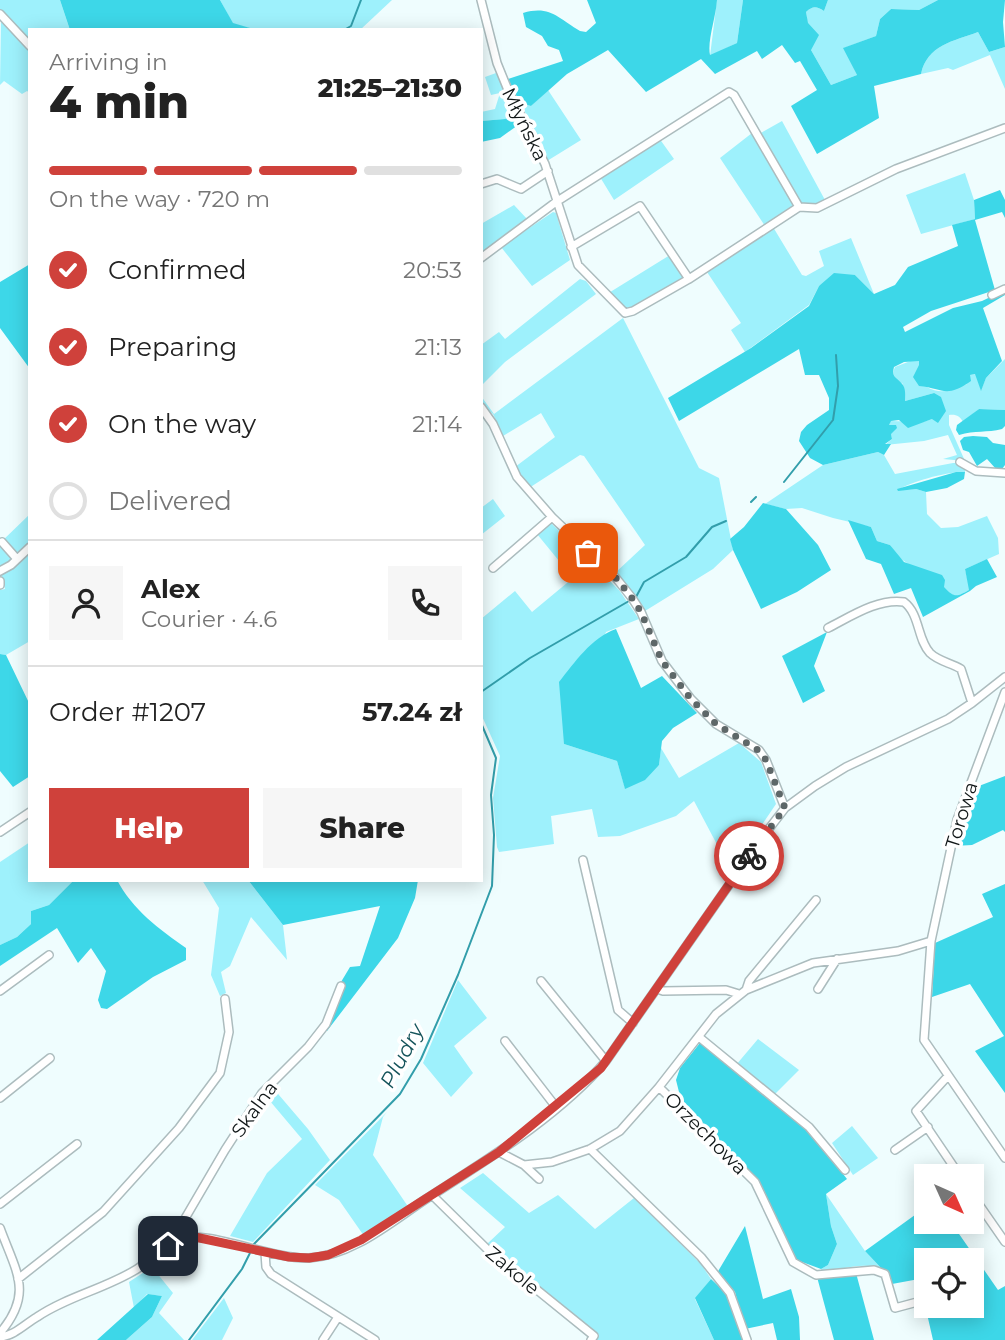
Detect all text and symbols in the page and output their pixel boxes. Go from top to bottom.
text: Arriving in [49,48,168,76]
text: 21:25–21:30 [318,72,462,104]
text: 4 min [49,73,189,130]
street label: Młyńska [497,84,552,164]
text: On the way · 720 m [49,185,270,213]
icon: check [49,251,87,289]
text: Confirmed [108,254,247,286]
text: 20:53 [403,256,462,284]
icon: check [49,328,87,366]
text: Preparing [108,331,237,363]
text: 21:13 [414,333,462,361]
icon: check [49,405,87,443]
text: On the way [108,408,256,440]
text: 21:14 [412,410,462,438]
text: Delivered [108,485,232,517]
pin [558,523,618,583]
icon: bag [569,534,607,572]
button: person [49,566,123,640]
button: phone [388,566,462,640]
text: Alex [141,573,200,605]
text: Courier · 4.6 [141,605,277,633]
text: Order #1207 [49,696,206,728]
text: 57.24 zł [362,696,462,728]
street label: Torowa [940,779,982,851]
button: Help [49,788,249,868]
button: Share [263,788,462,868]
courier [714,821,784,891]
icon: bike [730,837,768,875]
water label: Pludry [374,1018,429,1092]
street label: Skalna [227,1077,282,1142]
street label: Orzechowa [660,1087,752,1179]
north arrow [914,1164,984,1234]
map controls [914,1164,984,1318]
pin [138,1216,198,1276]
icon: home [149,1227,187,1265]
street label: Zakole [481,1241,544,1299]
button: locate [914,1248,984,1318]

